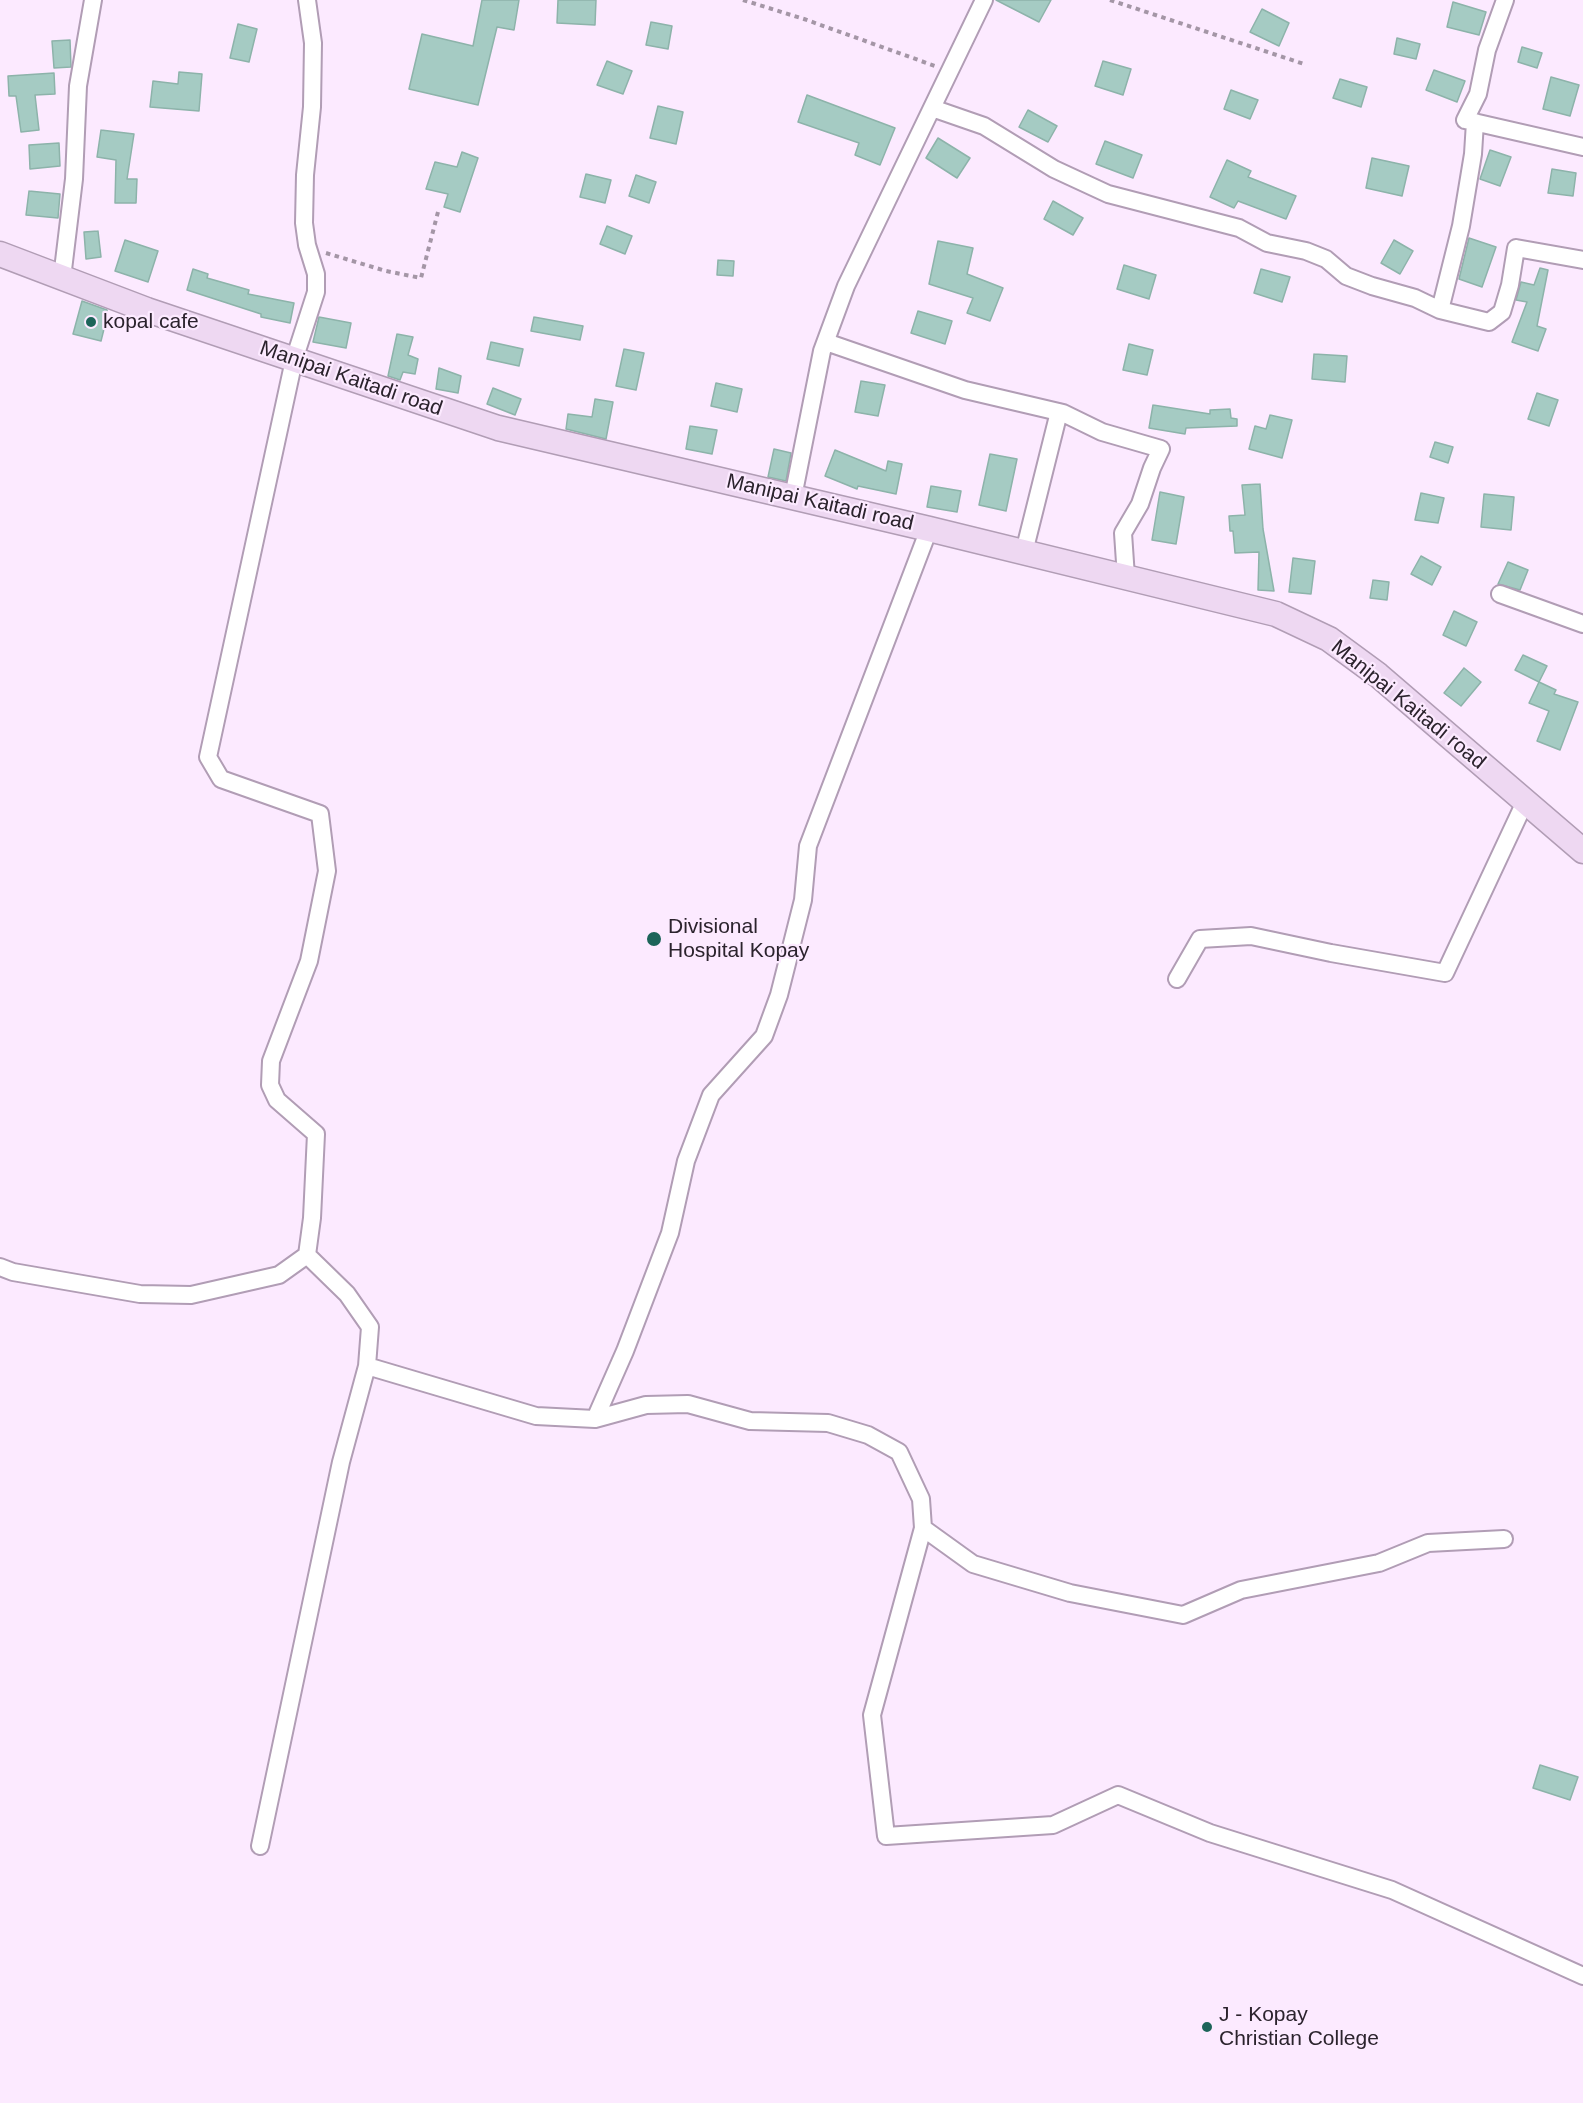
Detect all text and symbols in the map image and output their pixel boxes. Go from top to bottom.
place label: kopal cafe [103,309,199,335]
marker: kopal cafe [84,315,98,329]
street label: Manipai Kaitadi road [256,336,446,422]
street label: Manipai Kaitadi road [724,469,916,537]
street label: Manipai Kaitadi road [1326,635,1490,775]
place label: Divisional Hospital Kopay [668,914,809,964]
marker: Divisional Hospital Kopay [645,930,663,948]
place label: J - Kopay Christian College [1219,2002,1379,2052]
marker: J - Kopay Christian College [1200,2020,1214,2034]

